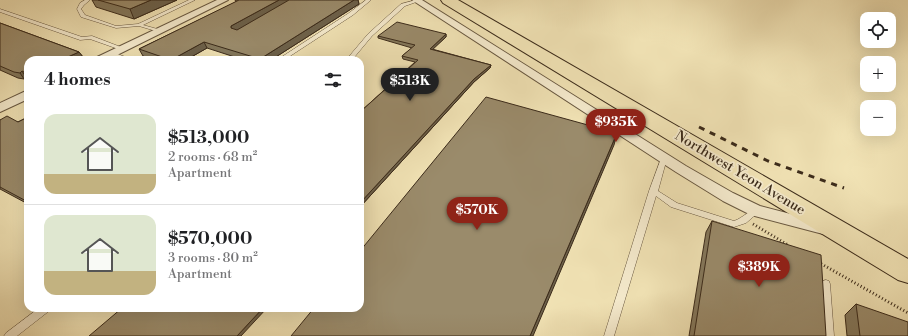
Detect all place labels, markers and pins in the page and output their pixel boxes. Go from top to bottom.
pin: $513K [382,68,438,102]
pin: $935K [588,109,644,143]
pin: $570K [449,197,505,231]
pin: $389K [731,254,787,288]

